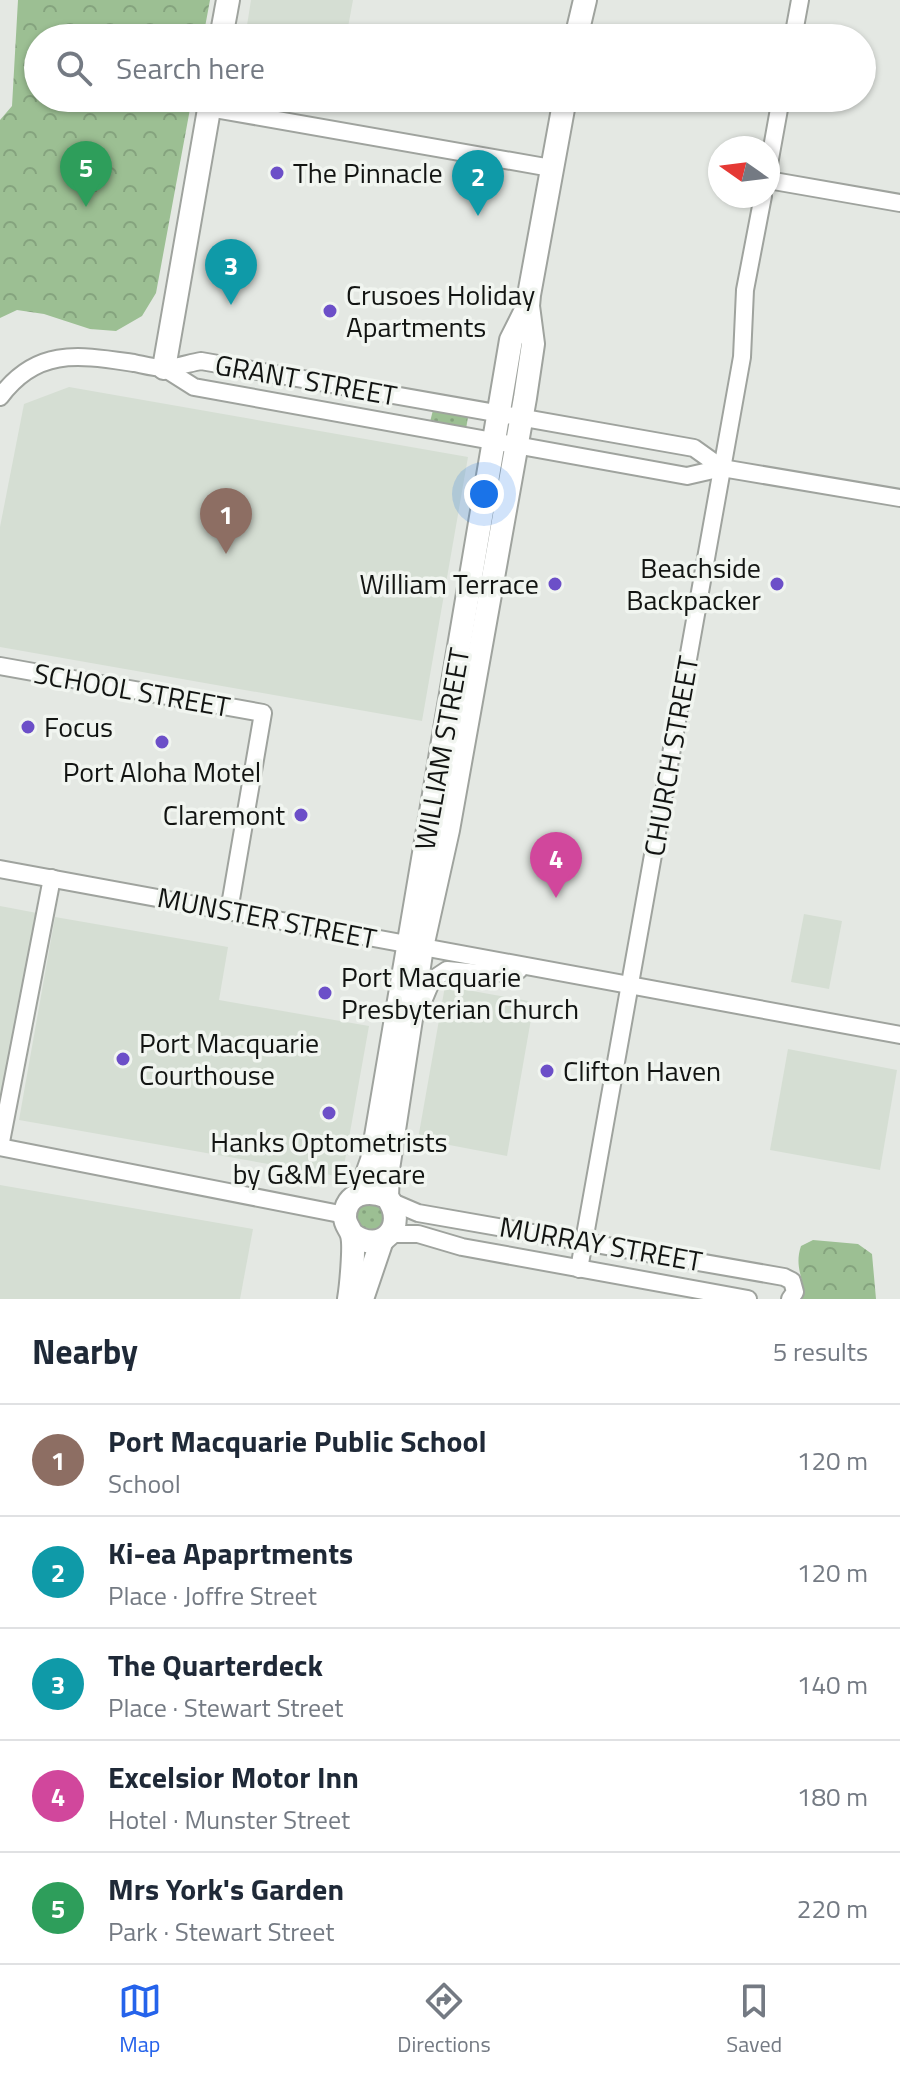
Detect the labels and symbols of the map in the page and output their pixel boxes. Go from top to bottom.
north arrow [708,136,780,208]
pin: 5 [60,141,112,207]
pin: 2 [452,150,504,216]
place label: The Pinnacle [293,151,443,194]
marker: The Pinnacle [268,164,286,182]
pin: 3 [205,239,257,305]
place label: Crusoes Holiday Apartments [346,273,535,348]
marker: Crusoes Holiday Apartments [321,302,339,320]
street label: GRANT STREET [212,342,401,417]
your location [464,474,504,514]
pin: 1 [200,488,252,554]
place label: Beachside Backpacker [626,546,761,621]
place label: William Terrace [359,562,539,605]
marker: William Terrace [546,575,564,593]
marker: Beachside Backpacker [768,575,786,593]
street label: WILLIAM STREET [403,644,480,853]
street label: SCHOOL STREET [31,651,234,728]
street label: CHURCH STREET [632,652,709,859]
place label: Focus [44,705,113,748]
marker: Focus [19,718,37,736]
marker: Port Aloha Motel [153,733,171,751]
place label: Port Aloha Motel [63,750,261,793]
place label: Claremont [163,793,285,836]
marker: Claremont [292,806,310,824]
pin: 4 [530,832,582,898]
street label: MUNSTER STREET [154,875,380,960]
place label: Port Macquarie Presbyterian Church [341,955,579,1030]
marker: Port Macquarie Presbyterian Church [316,984,334,1002]
place label: Port Macquarie Courthouse [139,1021,319,1096]
place label: Clifton Haven [563,1049,721,1092]
marker: Port Macquarie Courthouse [114,1050,132,1068]
marker: Clifton Haven [538,1062,556,1080]
marker: Hanks Optometrists by G&M Eyecare [320,1104,338,1122]
place label: Hanks Optometrists by G&M Eyecare [210,1120,448,1195]
street label: MURRAY STREET [496,1205,706,1283]

